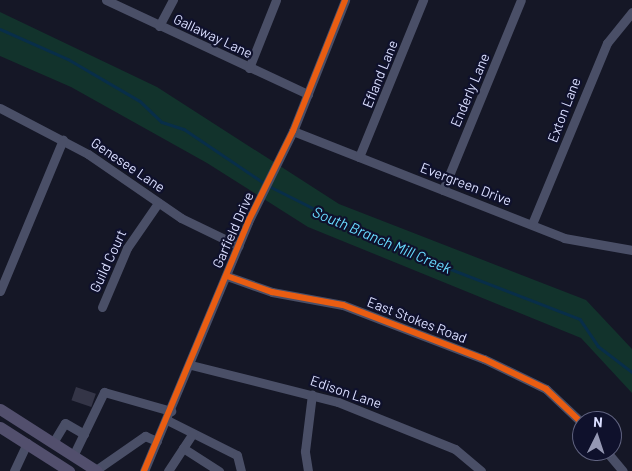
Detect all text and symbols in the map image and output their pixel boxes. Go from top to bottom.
street label: Gallaway Lane [171,10,255,62]
street label: Efland Lane [359,38,401,110]
street label: Enderly Lane [447,51,493,129]
street label: Exton Lane [544,75,584,145]
street label: Genesee Lane [88,134,168,196]
street label: Evergreen Drive [418,159,514,209]
street label: Garfield Drive [209,189,257,271]
water label: South Branch Mill Creek [310,203,454,277]
street label: Guild Court [86,227,130,295]
street label: East Stokes Road [365,293,469,347]
street label: Edison Lane [308,372,384,412]
north arrow [572,411,622,461]
text: N [593,413,603,430]

